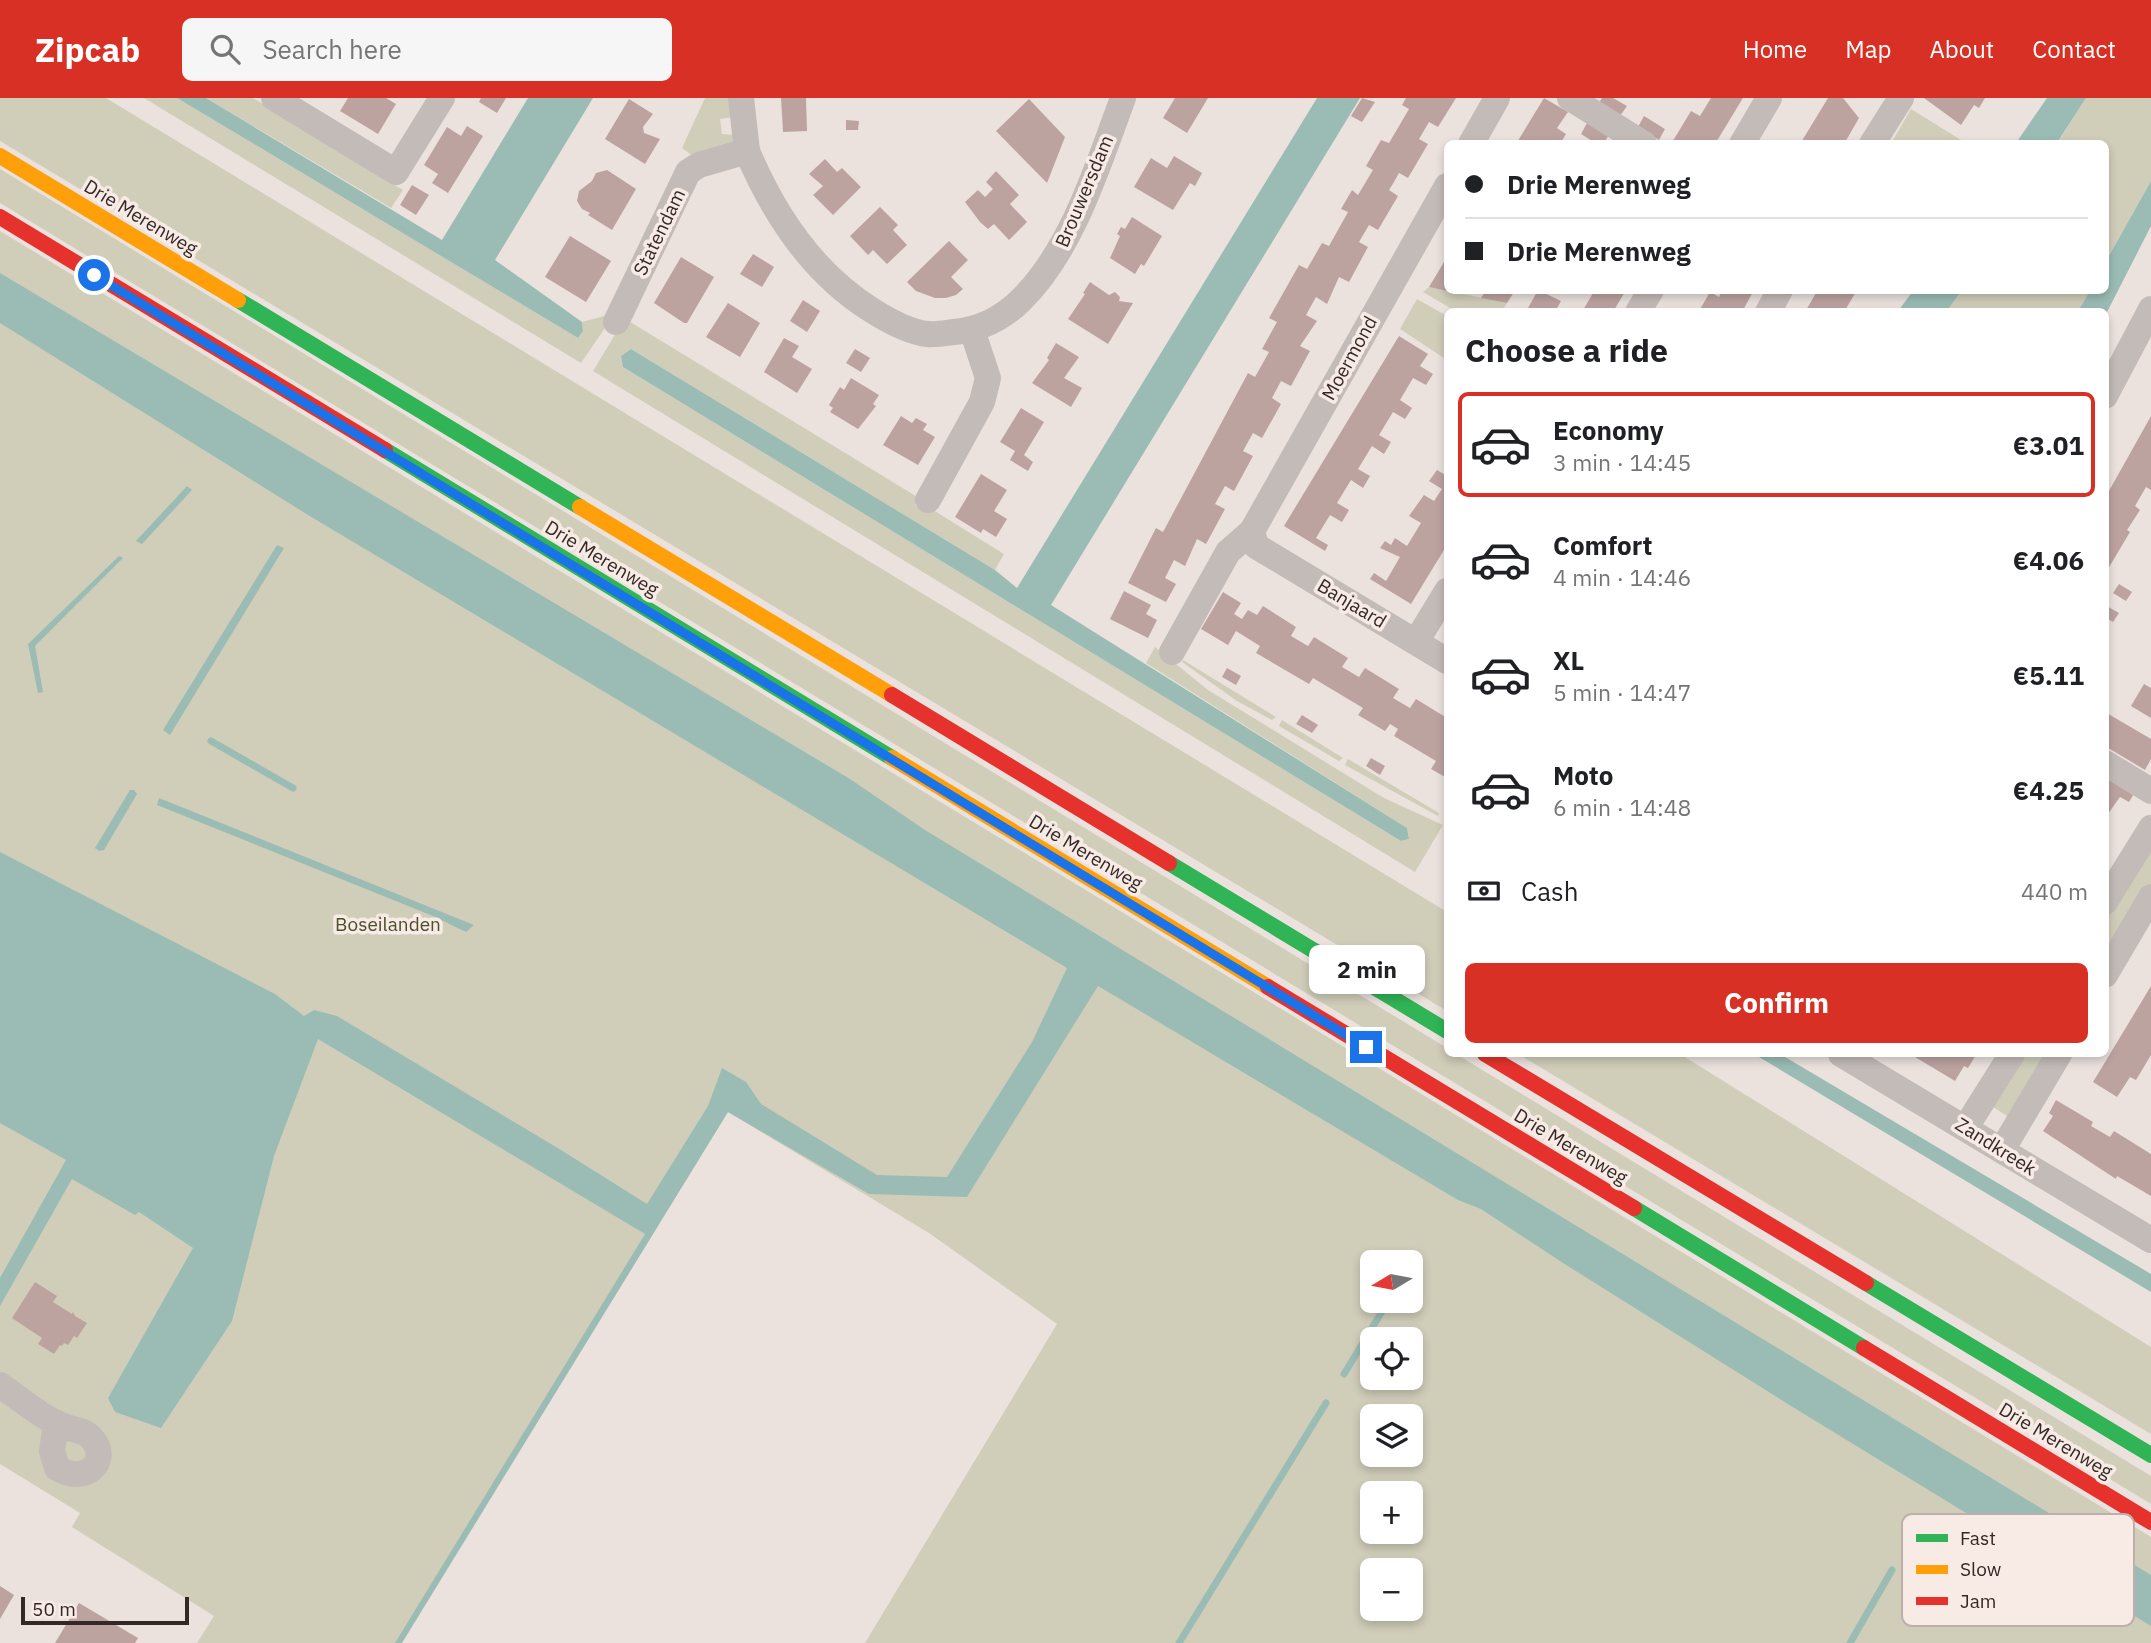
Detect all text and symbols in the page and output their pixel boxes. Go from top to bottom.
search box [182,18,672,81]
text: Zipcab [35,28,140,71]
icon: search [206,30,244,68]
text: Search here [262,32,402,66]
text: Home [1743,33,1807,65]
text: Map [1845,33,1891,65]
text: About [1929,33,1994,65]
text: Contact [2032,33,2116,65]
street label: Brouwersdam [1050,131,1118,251]
text: Drie Merenweg [1507,167,1691,201]
street label: Drie Merenweg [80,174,202,260]
street label: Statendam [628,185,690,279]
text: Drie Merenweg [1507,234,1691,268]
route start [78,259,110,291]
street label: Moermond [1316,312,1382,404]
text: Choose a ride [1465,329,1668,371]
icon: car [1469,413,1532,476]
text: Economy [1553,413,1664,447]
text: €3.01 [2013,428,2084,462]
text: 3 min · 14:45 [1553,447,1691,477]
street label: Drie Merenweg [541,515,663,601]
icon: car [1469,528,1532,591]
text: Comfort [1553,528,1652,562]
text: €4.06 [2013,543,2084,577]
text: 4 min · 14:46 [1553,562,1691,592]
street label: Banjaard [1313,573,1391,633]
icon: car [1469,643,1532,706]
text: XL [1553,643,1584,677]
text: €5.11 [2013,658,2084,692]
text: 5 min · 14:47 [1553,677,1691,707]
icon: car [1469,758,1532,821]
text: Moto [1553,758,1613,792]
text: €4.25 [2013,773,2084,807]
text: 6 min · 14:48 [1553,792,1691,822]
street label: Drie Merenweg [1025,809,1147,895]
icon: cash [1465,872,1503,910]
text: Cash [1521,874,1578,908]
text: 440 m [2021,876,2088,906]
park label: Boseilanden [335,912,441,936]
callout: 2 min [1308,946,1424,995]
text: 2 min [1337,954,1397,984]
button: Confirm [1465,963,2088,1043]
route end [1350,1031,1382,1063]
street label: Drie Merenweg [1510,1103,1632,1189]
street label: Zandkreek [1951,1112,2041,1180]
north arrow [1360,1250,1423,1312]
map controls [1360,1250,1423,1621]
button: locate [1360,1327,1423,1390]
street label: Drie Merenweg [1995,1397,2117,1483]
button: layers [1360,1404,1423,1467]
button: + [1360,1481,1423,1544]
legend [1902,1514,2134,1626]
text: Fast [1960,1526,1996,1550]
text: Slow [1960,1557,2001,1581]
button: − [1360,1558,1423,1621]
text: Jam [1960,1589,1996,1613]
scale bar [21,1594,189,1626]
text: 50 m [32,1597,76,1621]

